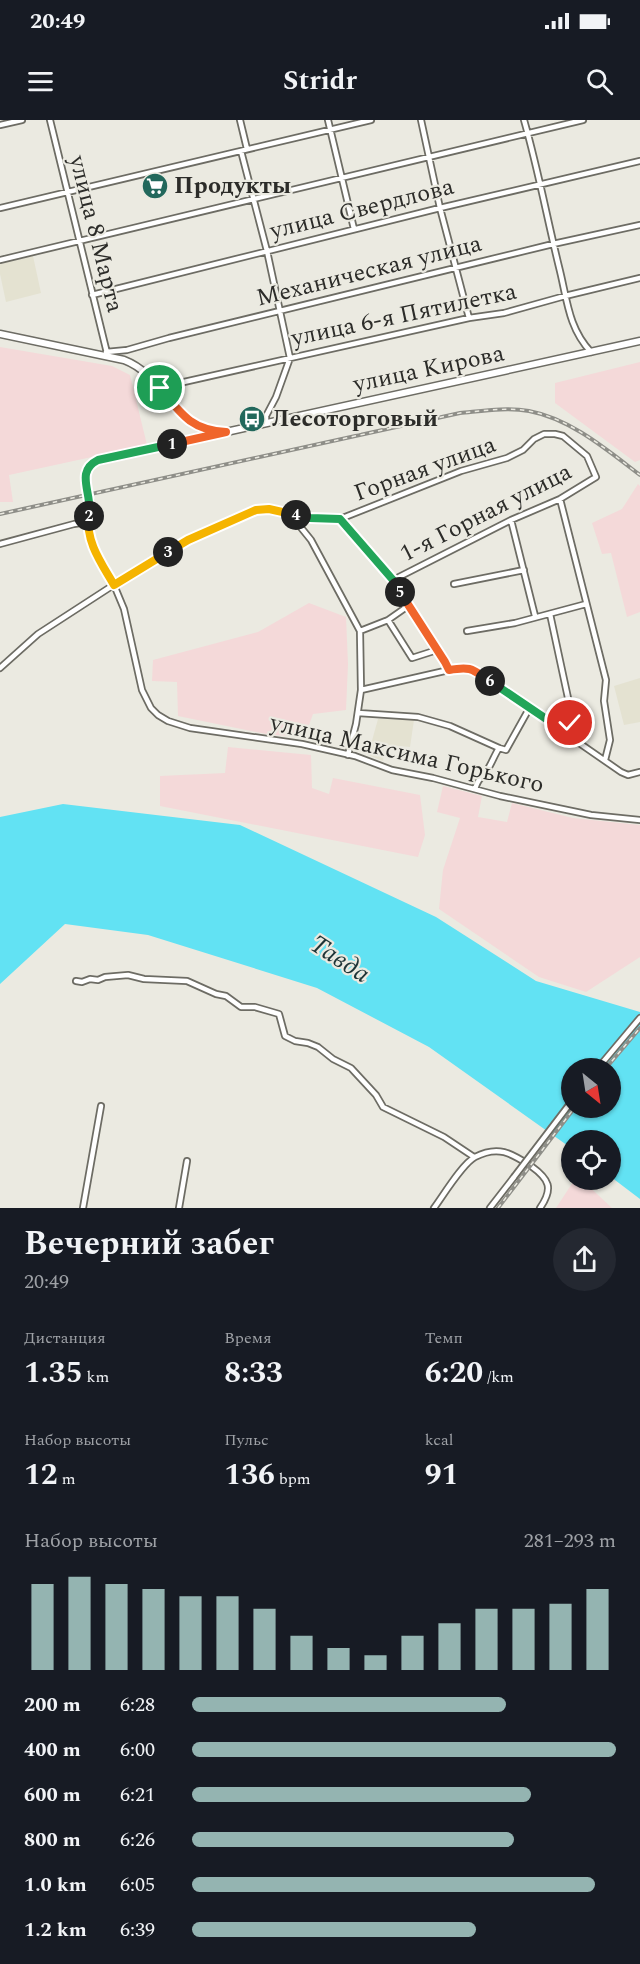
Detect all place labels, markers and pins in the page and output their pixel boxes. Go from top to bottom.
place label: Продукты [174,168,291,204]
supermarket icon: Продукты [140,171,170,201]
pin [134,362,185,413]
place label: Лесоторговый [272,401,438,437]
bus stop icon: Лесоторговый [237,404,267,434]
pin: 1 [157,429,187,459]
pin: 4 [281,500,311,530]
pin: 2 [74,501,104,531]
pin: 3 [153,537,183,567]
pin: 5 [385,577,415,607]
pin: 6 [475,666,505,696]
pin [544,697,595,748]

